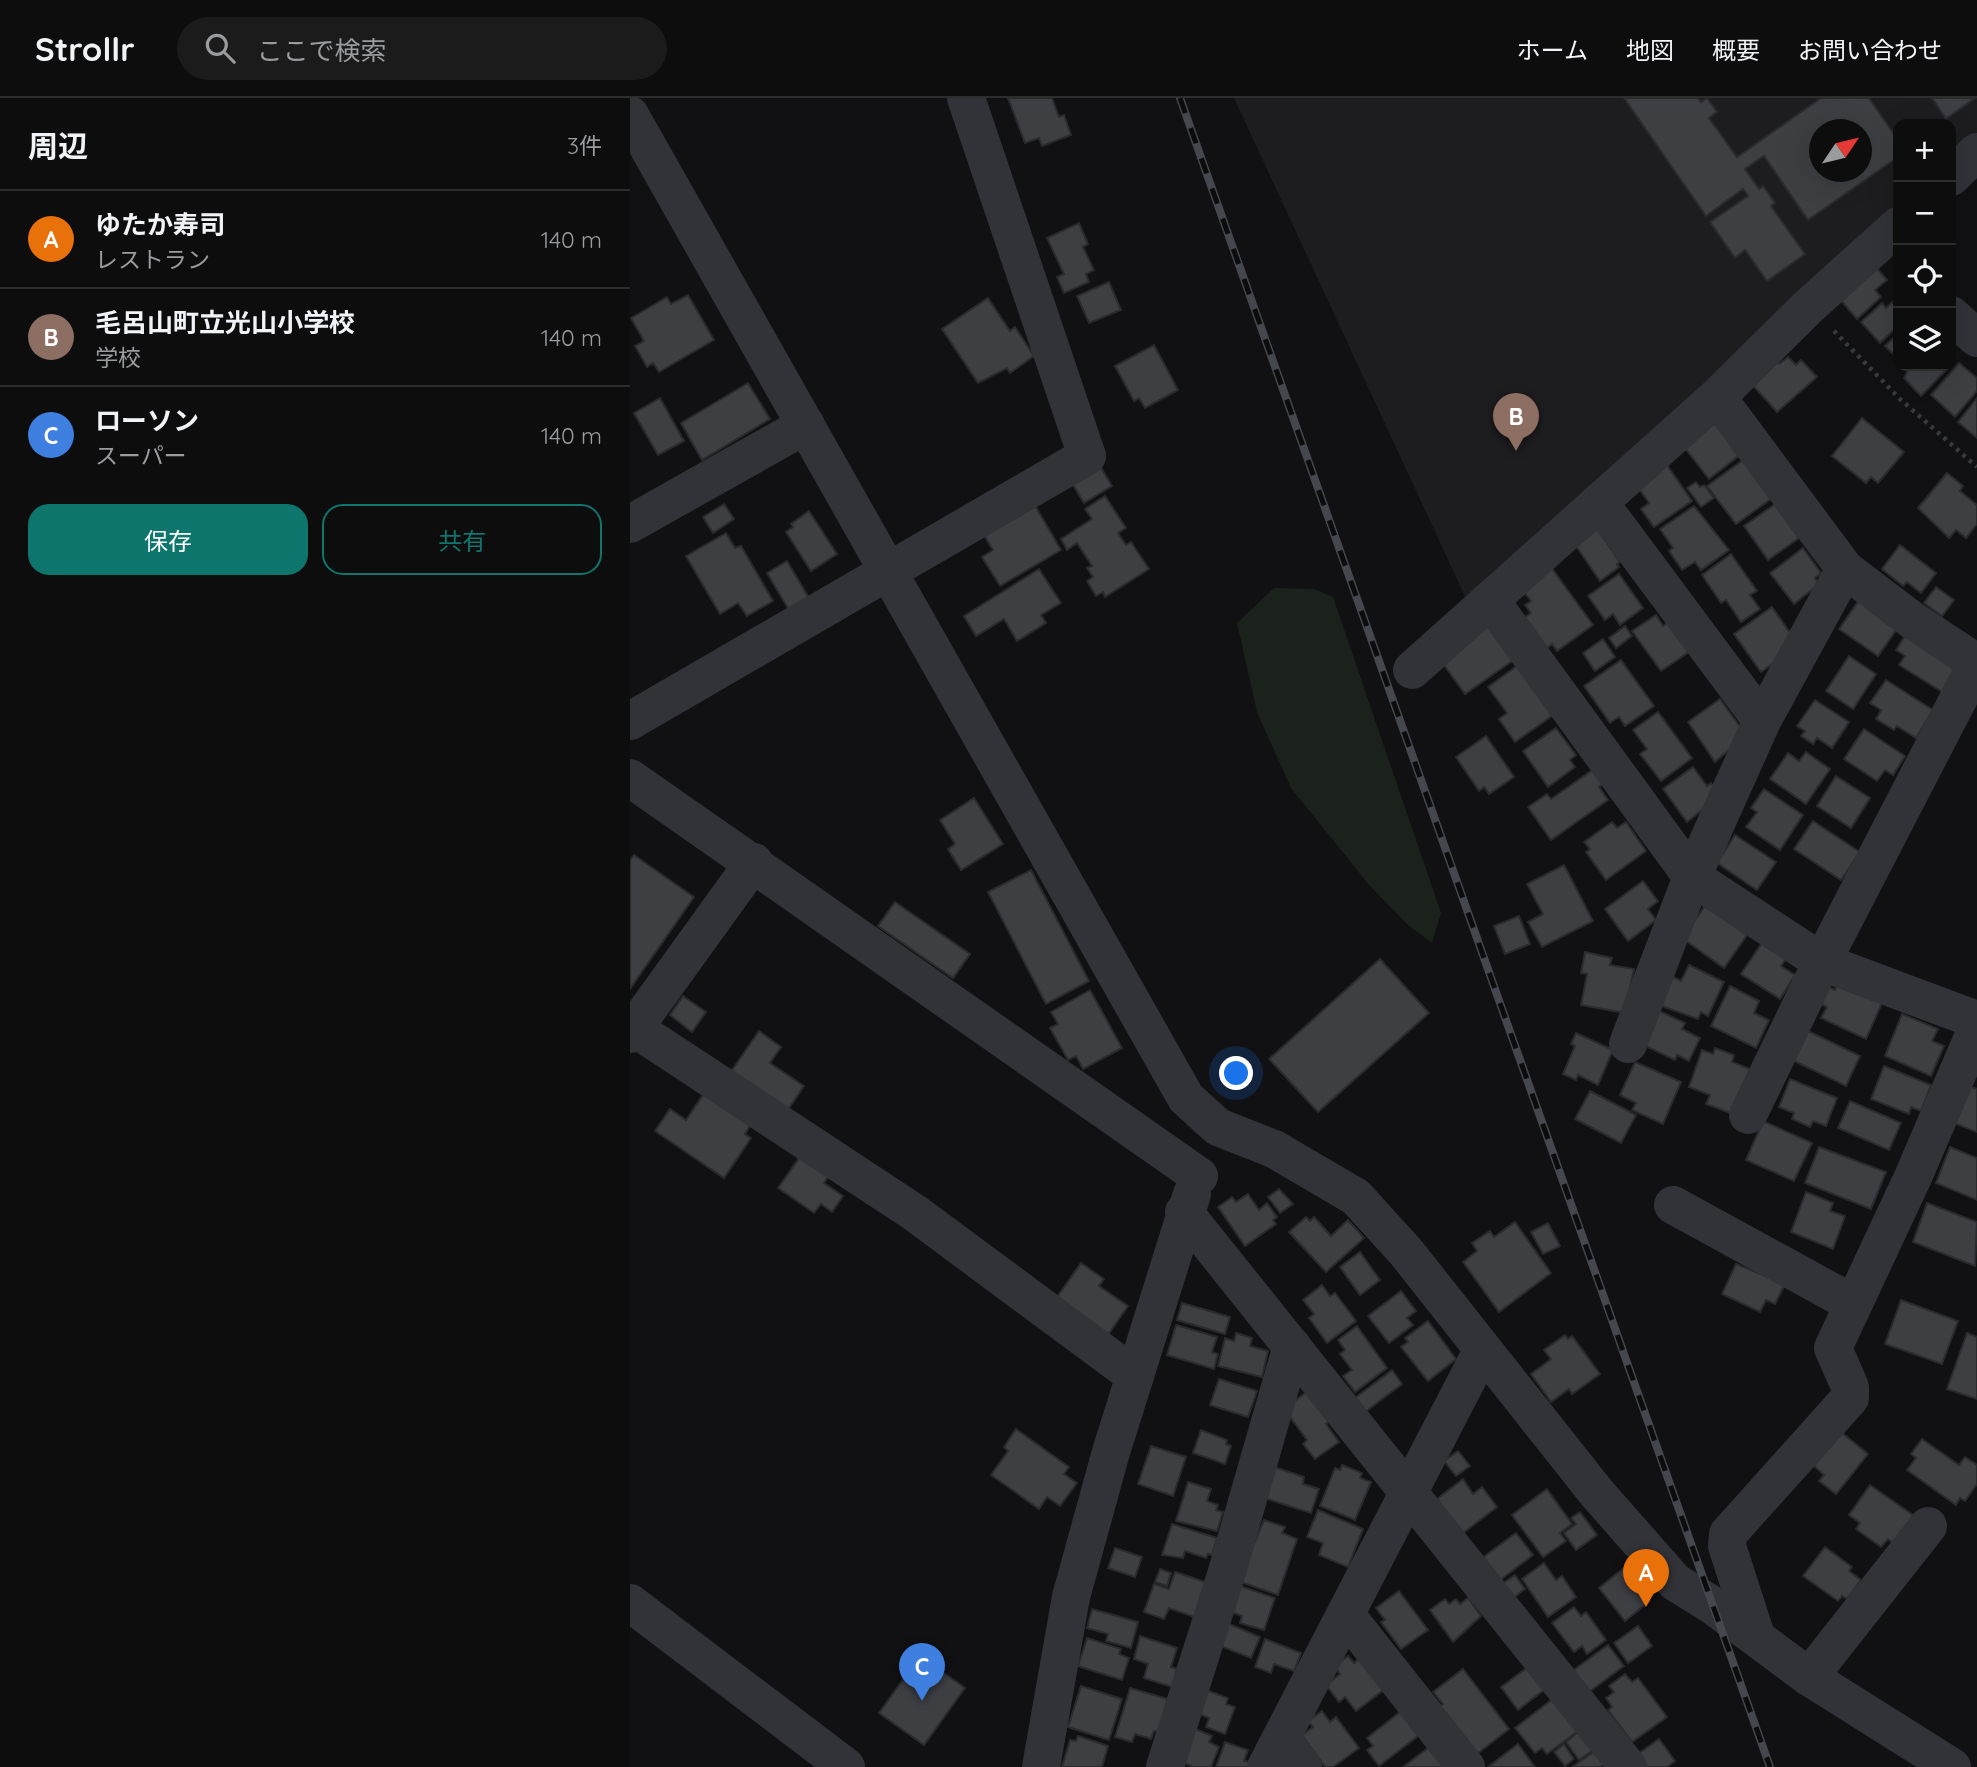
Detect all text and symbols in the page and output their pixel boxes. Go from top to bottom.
search box [177,17,667,80]
text: Strollr [35,28,135,69]
icon: search [201,29,239,67]
text: ここで検索 [257,34,387,67]
text: ホーム [1517,35,1588,65]
text: 地図 [1626,35,1674,65]
text: 概要 [1712,35,1760,65]
text: お問い合わせ [1798,35,1942,65]
north arrow [1809,119,1872,182]
map controls [1893,119,1956,371]
button: + [1893,119,1956,182]
text: 周辺 [28,127,88,165]
text: 3件 [567,131,602,160]
button: − [1893,182,1956,245]
text: ゆたか寿司 [95,208,225,241]
text: A [44,225,58,254]
text: 140 m [541,225,602,254]
text: レストラン [95,245,210,274]
button: locate [1893,245,1956,308]
text: 毛呂山町立光山小学校 [95,306,355,339]
button: layers [1893,308,1956,371]
text: B [43,323,59,352]
text: 140 m [541,323,602,352]
text: 学校 [95,343,141,372]
pin: B [1493,393,1539,451]
text: ローソン [95,404,199,437]
text: C [44,421,58,450]
text: 140 m [541,421,602,450]
text: スーパー [95,441,187,470]
button: 保存 [28,504,308,575]
button: 共有 [322,504,602,575]
your location [1219,1056,1253,1090]
pin: A [1623,1549,1669,1607]
pin: C [899,1643,945,1701]

